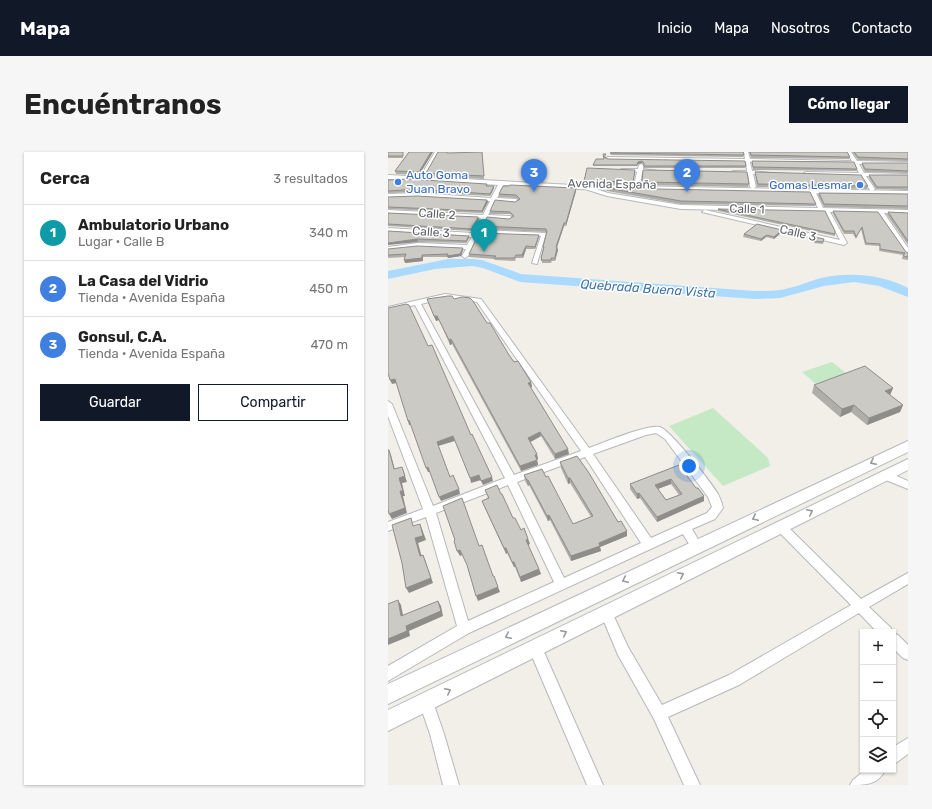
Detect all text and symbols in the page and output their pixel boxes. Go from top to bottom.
text: Mapa [20,17,70,40]
text: Inicio [657,20,692,37]
text: Mapa [714,20,749,37]
text: Nosotros [771,20,830,37]
text: Contacto [852,20,912,37]
button: Cómo llegar [789,86,908,123]
text: Encuéntranos [24,88,222,121]
pin: 3 [521,159,547,192]
pin: 2 [674,159,700,192]
text: Cerca [40,168,90,188]
place label: Auto Goma Juan Bravo [406,168,470,196]
text: 3 resultados [273,171,348,186]
street label: Avenida España [568,176,656,192]
marker: Auto Goma Juan Bravo [393,177,403,187]
place label: Gomas Lesmar [769,178,852,192]
marker: Gomas Lesmar [855,180,865,190]
street label: Calle 1 [729,201,765,217]
street label: Calle 2 [418,206,456,222]
text: Ambulatorio Urbano [78,216,229,234]
pin: 1 [471,219,497,252]
street label: Calle 3 [778,222,818,244]
street label: Calle 3 [412,224,450,240]
text: 1 [50,225,56,240]
text: 340 m [309,225,348,240]
text: Lugar · Calle B [78,234,164,249]
text: La Casa del Vidrio [78,272,208,290]
water label: Quebrada Buena Vista [580,276,717,301]
text: 2 [49,281,57,296]
text: 450 m [309,281,348,296]
text: Tienda · Avenida España [78,290,225,305]
text: Gonsul, C.A. [78,328,167,346]
text: 3 [49,337,57,352]
text: 470 m [310,337,348,352]
text: Tienda · Avenida España [78,346,225,361]
button: Guardar [40,384,190,421]
button: Compartir [198,384,348,421]
your location [679,456,699,476]
one-way arrow [869,457,877,465]
one-way arrow [806,509,813,517]
one-way arrow [752,513,760,521]
one-way arrow [677,572,684,580]
one-way arrow [622,575,630,583]
map controls [860,629,896,773]
button: + [860,629,896,665]
one-way arrow [560,630,567,638]
one-way arrow [505,631,512,639]
button: − [860,665,896,701]
one-way arrow [444,688,451,696]
button: locate [860,701,896,737]
button: layers [860,737,896,773]

